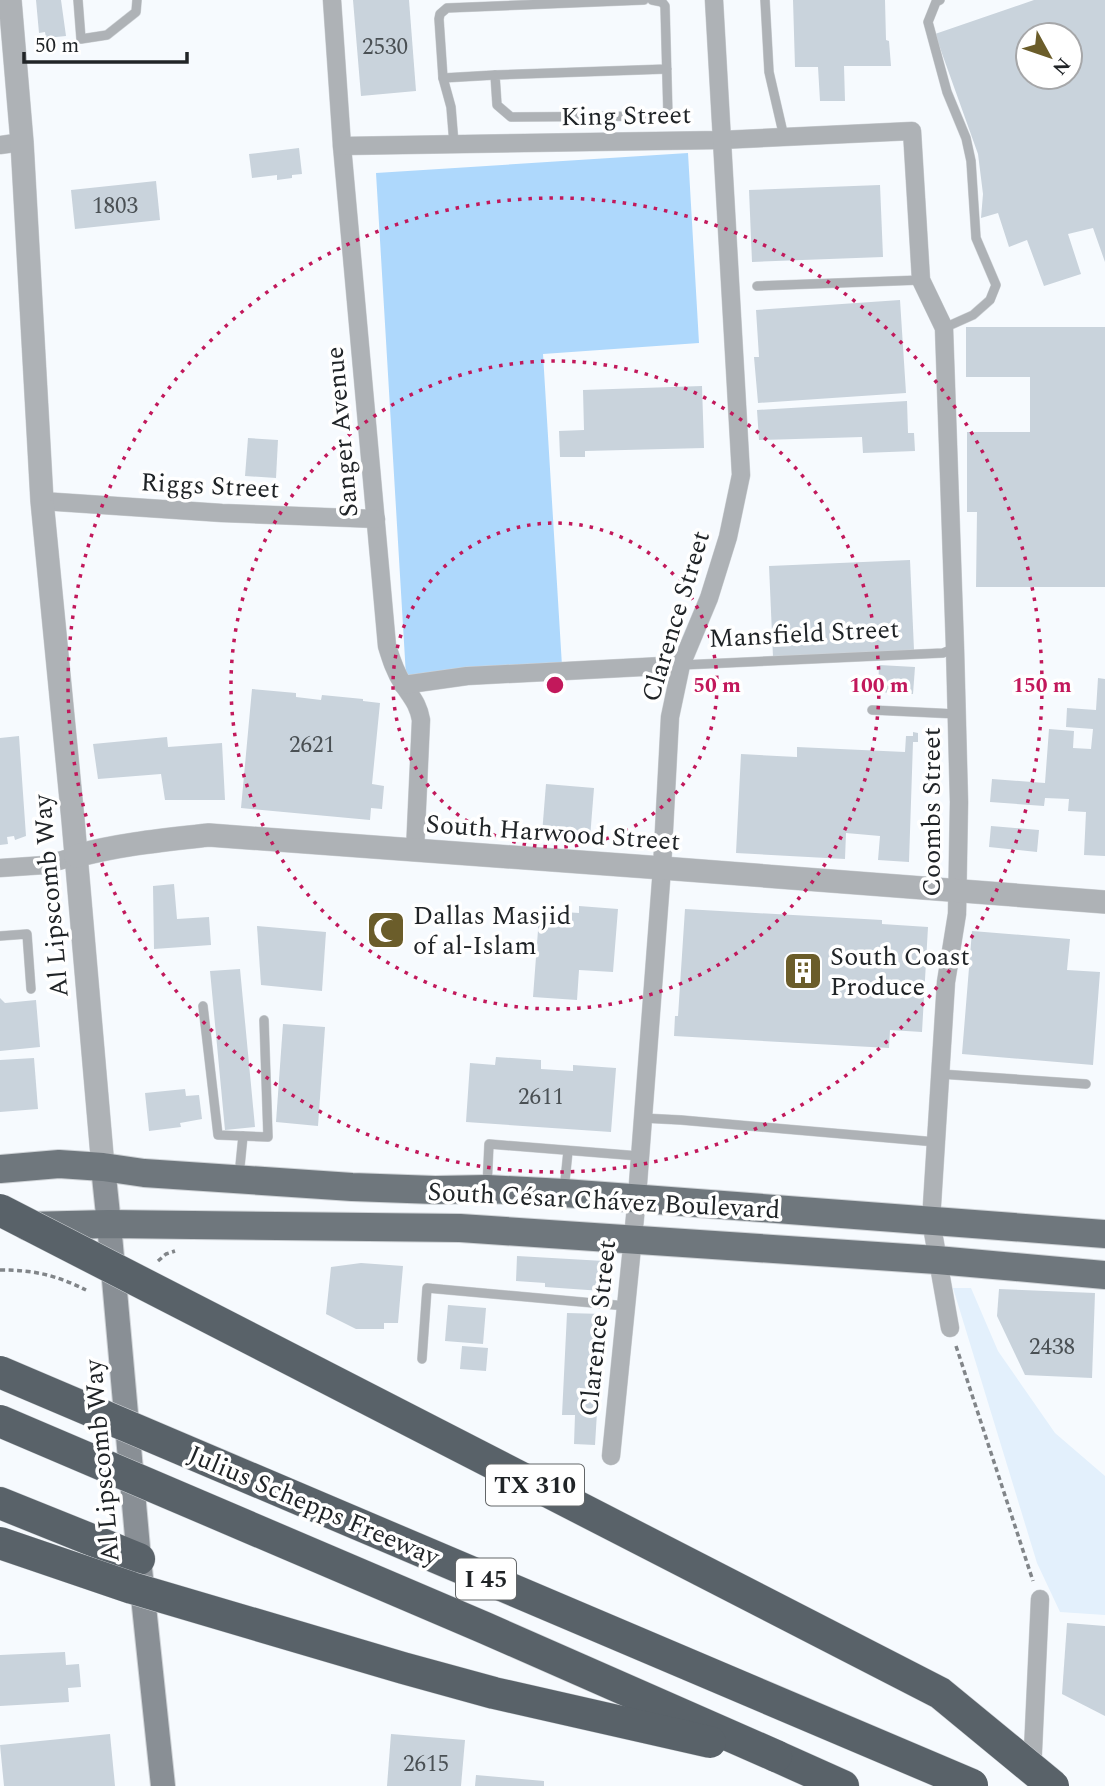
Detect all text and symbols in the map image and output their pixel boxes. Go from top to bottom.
scale bar [24,21,187,65]
north arrow [1014,21,1084,91]
text: 50 m [35,30,79,62]
house number: 2530 [362,30,408,65]
text: N [1045,51,1077,81]
street label: King Street [560,95,692,137]
house number: 1803 [92,189,138,224]
street label: Sanger Avenue [315,345,369,519]
street label: Riggs Street [140,462,280,510]
street label: Clarence Street [631,526,721,707]
street label: Mansfield Street [708,609,900,659]
text: 50 m [693,670,741,702]
text: 100 m [849,670,909,702]
text: 150 m [1012,670,1072,702]
centre of rings [543,673,567,697]
street label: Coombs Street [912,727,952,897]
house number: 2621 [289,728,335,763]
street label: Al Lipscomb Way [22,791,80,999]
street label: South Harwood Street [424,804,682,862]
place label: Dallas Masjid of al-Islam [413,896,571,966]
mosque icon: Dallas Masjid of al-Islam [365,909,407,951]
place label: South Coast Produce [830,937,970,1007]
building icon: South Coast Produce [782,950,824,992]
house number: 2611 [518,1080,564,1115]
street label: South César Chávez Boulevard [427,1172,781,1230]
street label: Clarence Street [569,1238,627,1418]
house number: 2438 [1029,1330,1075,1365]
street label: Al Lipscomb Way [73,1356,131,1564]
street label: Julius Schepps Freeway [182,1435,447,1578]
road number: TX 310 [486,1464,584,1506]
road number: I 45 [456,1559,516,1600]
house number: 2615 [403,1747,449,1782]

